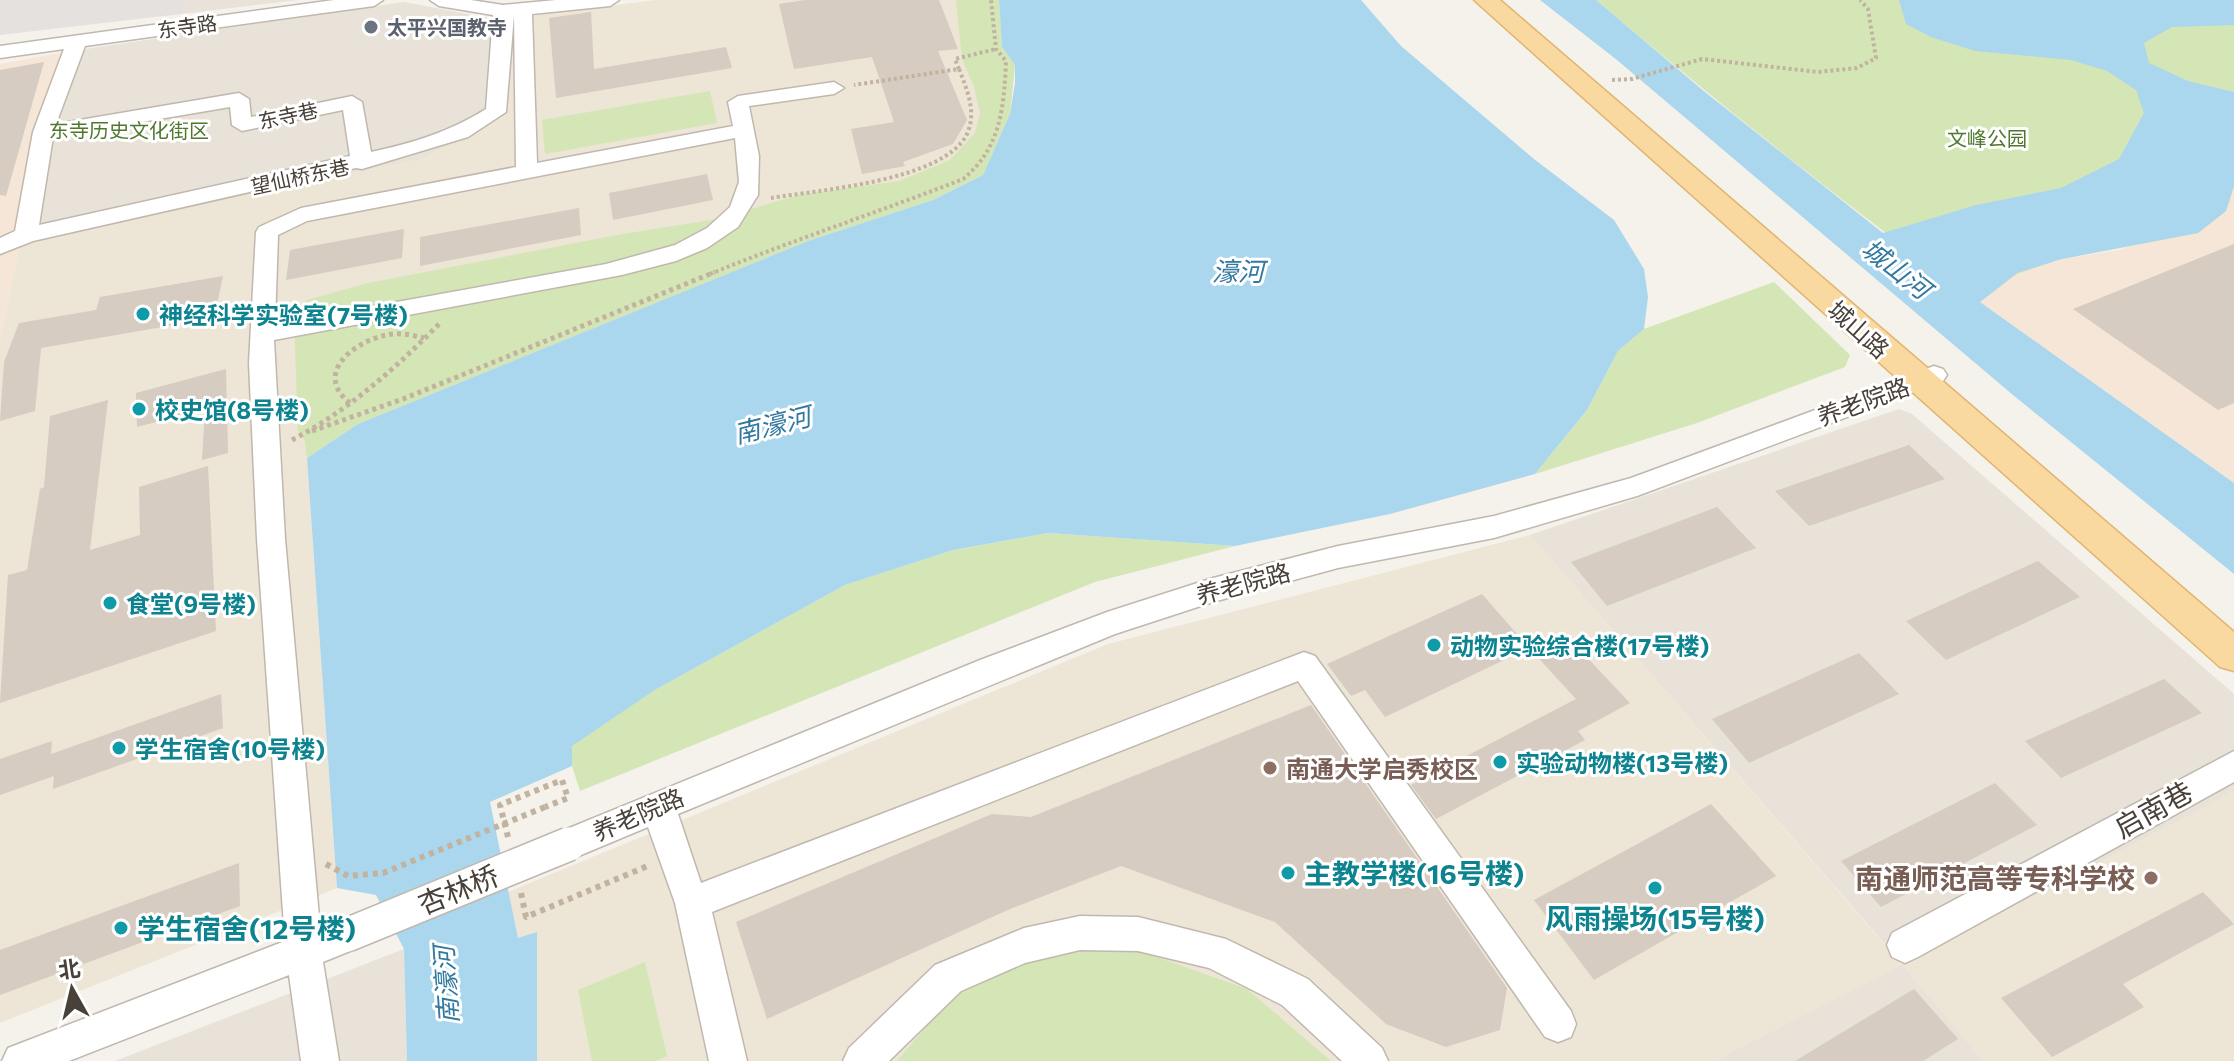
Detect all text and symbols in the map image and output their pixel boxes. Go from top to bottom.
street label: 东寺路 [156,10,218,42]
place label: 太平兴国教寺 [387,15,507,39]
marker: 太平兴国教寺 [362,18,380,36]
street label: 东寺巷 [256,97,320,133]
park label: 东寺历史文化街区 [49,118,209,142]
park label: 文峰公园 [1947,126,2027,150]
street label: 望仙桥东巷 [249,154,351,198]
water label: 城山河 [1857,232,1941,307]
water label: 濠河 [1212,255,1269,286]
street label: 城山路 [1823,294,1895,364]
place label: 神经科学实验室(7号楼) [159,300,408,329]
marker: 神经科学实验室(7号楼) [134,305,152,323]
street label: 养老院路 [1813,371,1913,431]
place label: 校史馆(8号楼) [155,395,309,424]
water label: 南濠河 [730,398,818,448]
marker: 校史馆(8号楼) [130,400,148,418]
street label: 养老院路 [1193,557,1293,609]
place label: 食堂(9号楼) [126,589,256,618]
marker: 食堂(9号楼) [101,594,119,612]
place label: 动物实验综合楼(17号楼) [1450,631,1709,660]
marker: 动物实验综合楼(17号楼) [1425,636,1443,654]
place label: 学生宿舍(10号楼) [135,734,325,763]
marker: 学生宿舍(10号楼) [110,739,128,757]
place label: 实验动物楼(13号楼) [1516,748,1728,777]
marker: 实验动物楼(13号楼) [1491,753,1509,771]
place label: 南通大学启秀校区 [1286,754,1478,783]
marker: 南通大学启秀校区 [1261,759,1279,777]
street label: 启南巷 [2108,774,2198,844]
street label: 养老院路 [588,782,688,846]
place label: 主教学楼(16号楼) [1304,856,1524,890]
street label: 杏林桥 [413,858,503,920]
place label: 南通师范高等专科学校 [1855,861,2135,895]
marker: 主教学楼(16号楼) [1279,864,1297,882]
marker: 南通师范高等专科学校 [2142,869,2160,887]
marker: 风雨操场(15号楼) [1646,879,1664,897]
place label: 风雨操场(15号楼) [1545,901,1765,935]
place label: 学生宿舍(12号楼) [137,911,356,945]
marker: 学生宿舍(12号楼) [112,919,130,937]
water label: 南濠河 [426,940,463,1025]
north arrow [32,949,112,1029]
text: 北 [56,954,82,984]

